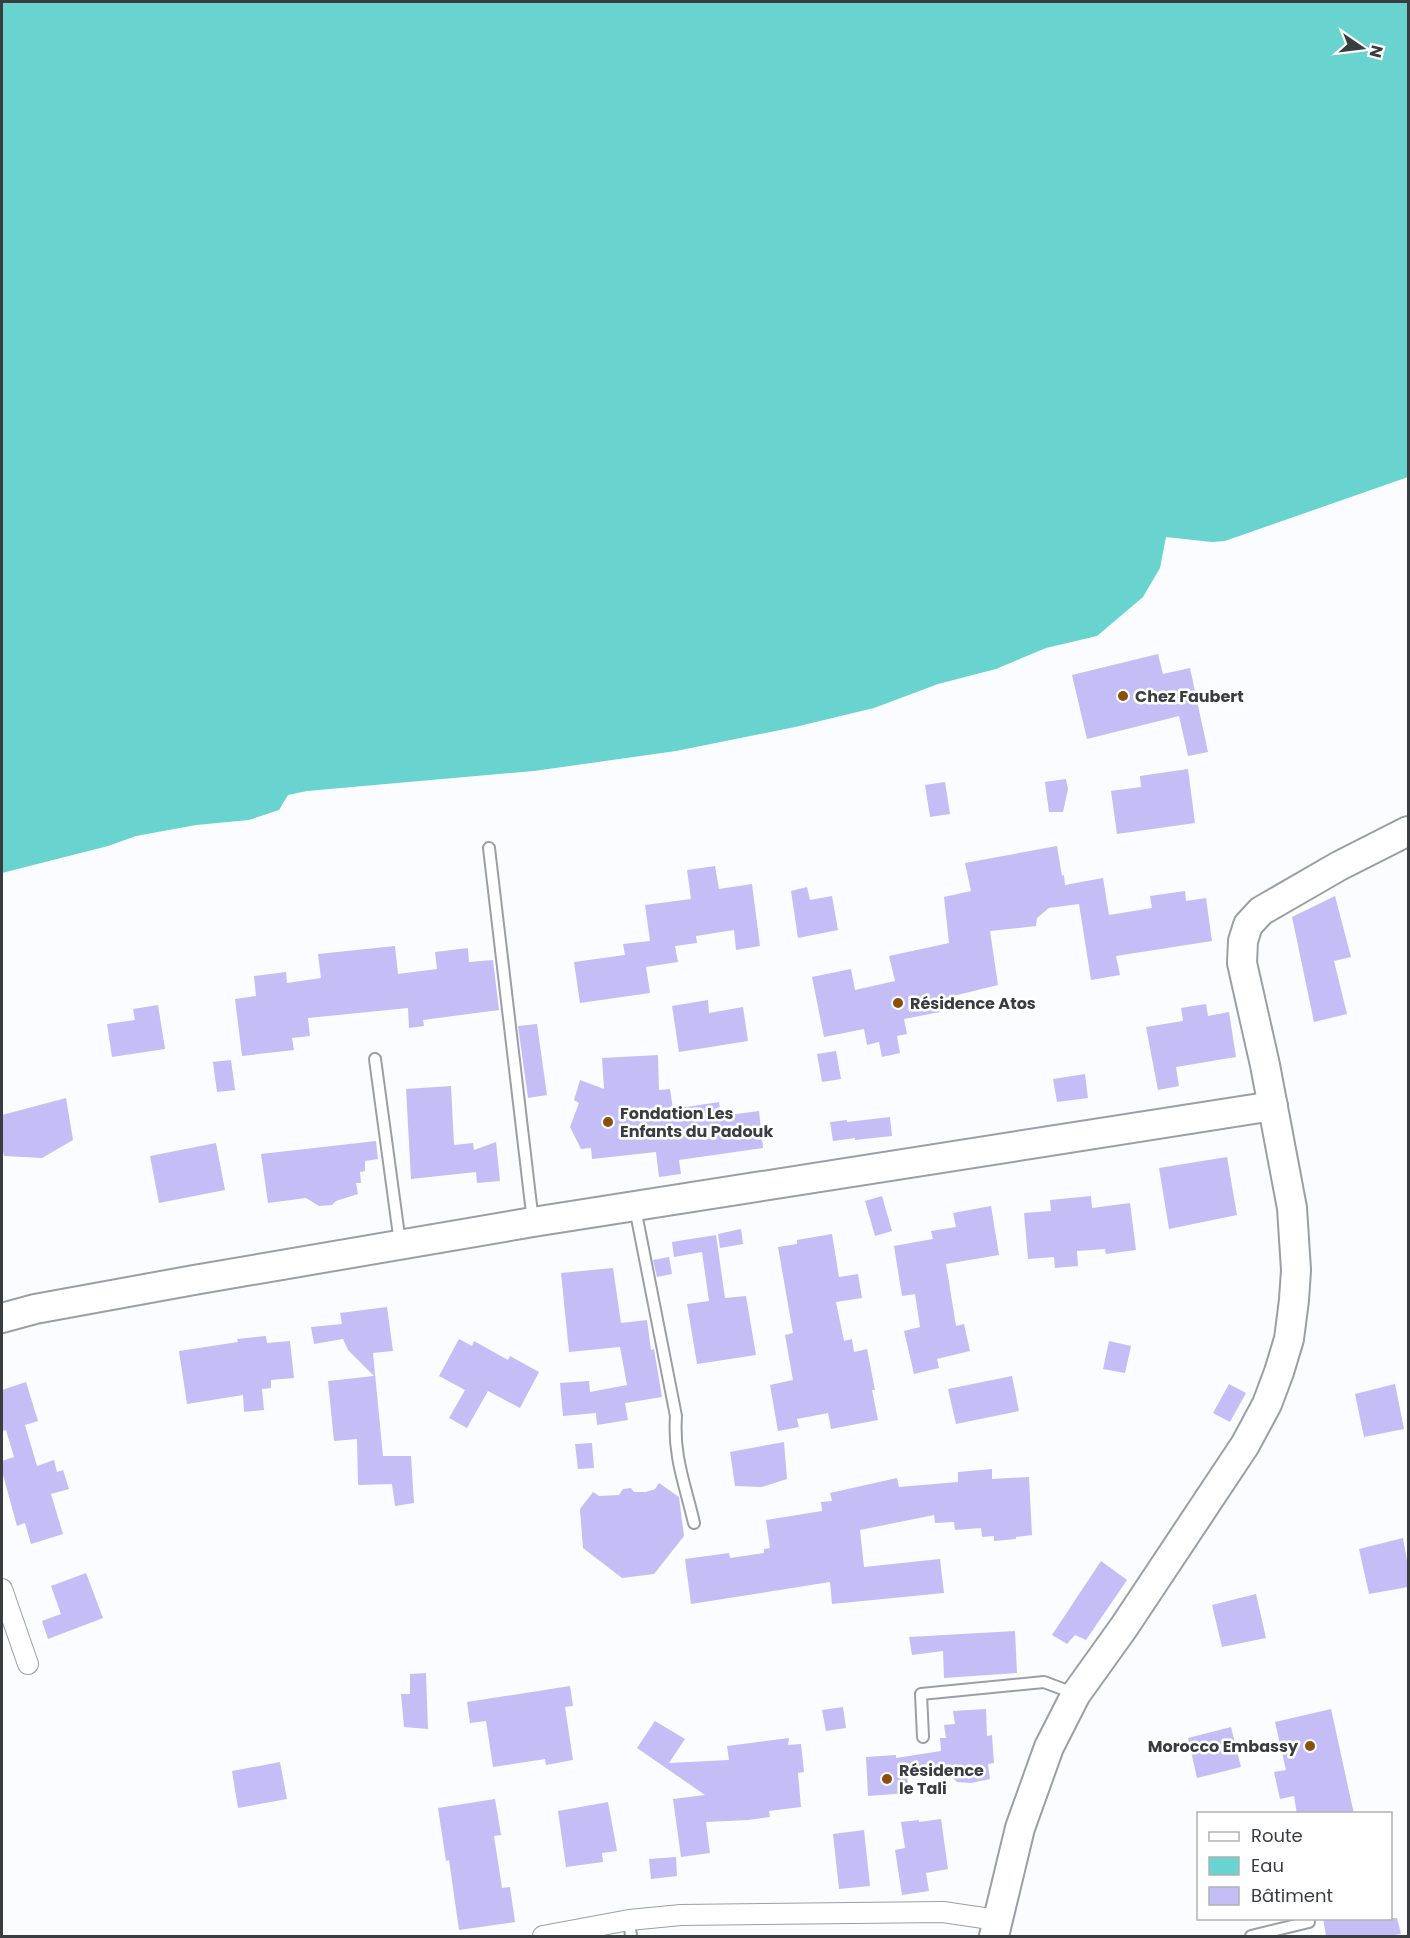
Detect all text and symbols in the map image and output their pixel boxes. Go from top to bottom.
north arrow [1332,18,1392,78]
text: N [1363,43,1389,60]
place label: Chez Faubert [1135,685,1244,708]
marker: Chez Faubert [1116,689,1130,703]
place label: Résidence Atos [910,992,1036,1015]
marker: Résidence Atos [891,996,905,1010]
place label: Fondation Les Enfants du Padouk [620,1102,773,1143]
marker: Fondation Les Enfants du Padouk [601,1115,615,1129]
place label: Morocco Embassy [1148,1735,1299,1758]
marker: Morocco Embassy [1303,1739,1317,1753]
place label: Résidence le Tali [899,1759,984,1800]
marker: Résidence le Tali [880,1772,894,1786]
legend [1197,1812,1392,1920]
text: Route [1251,1823,1303,1848]
text: Eau [1251,1853,1284,1878]
text: Bâtiment [1251,1883,1333,1908]

